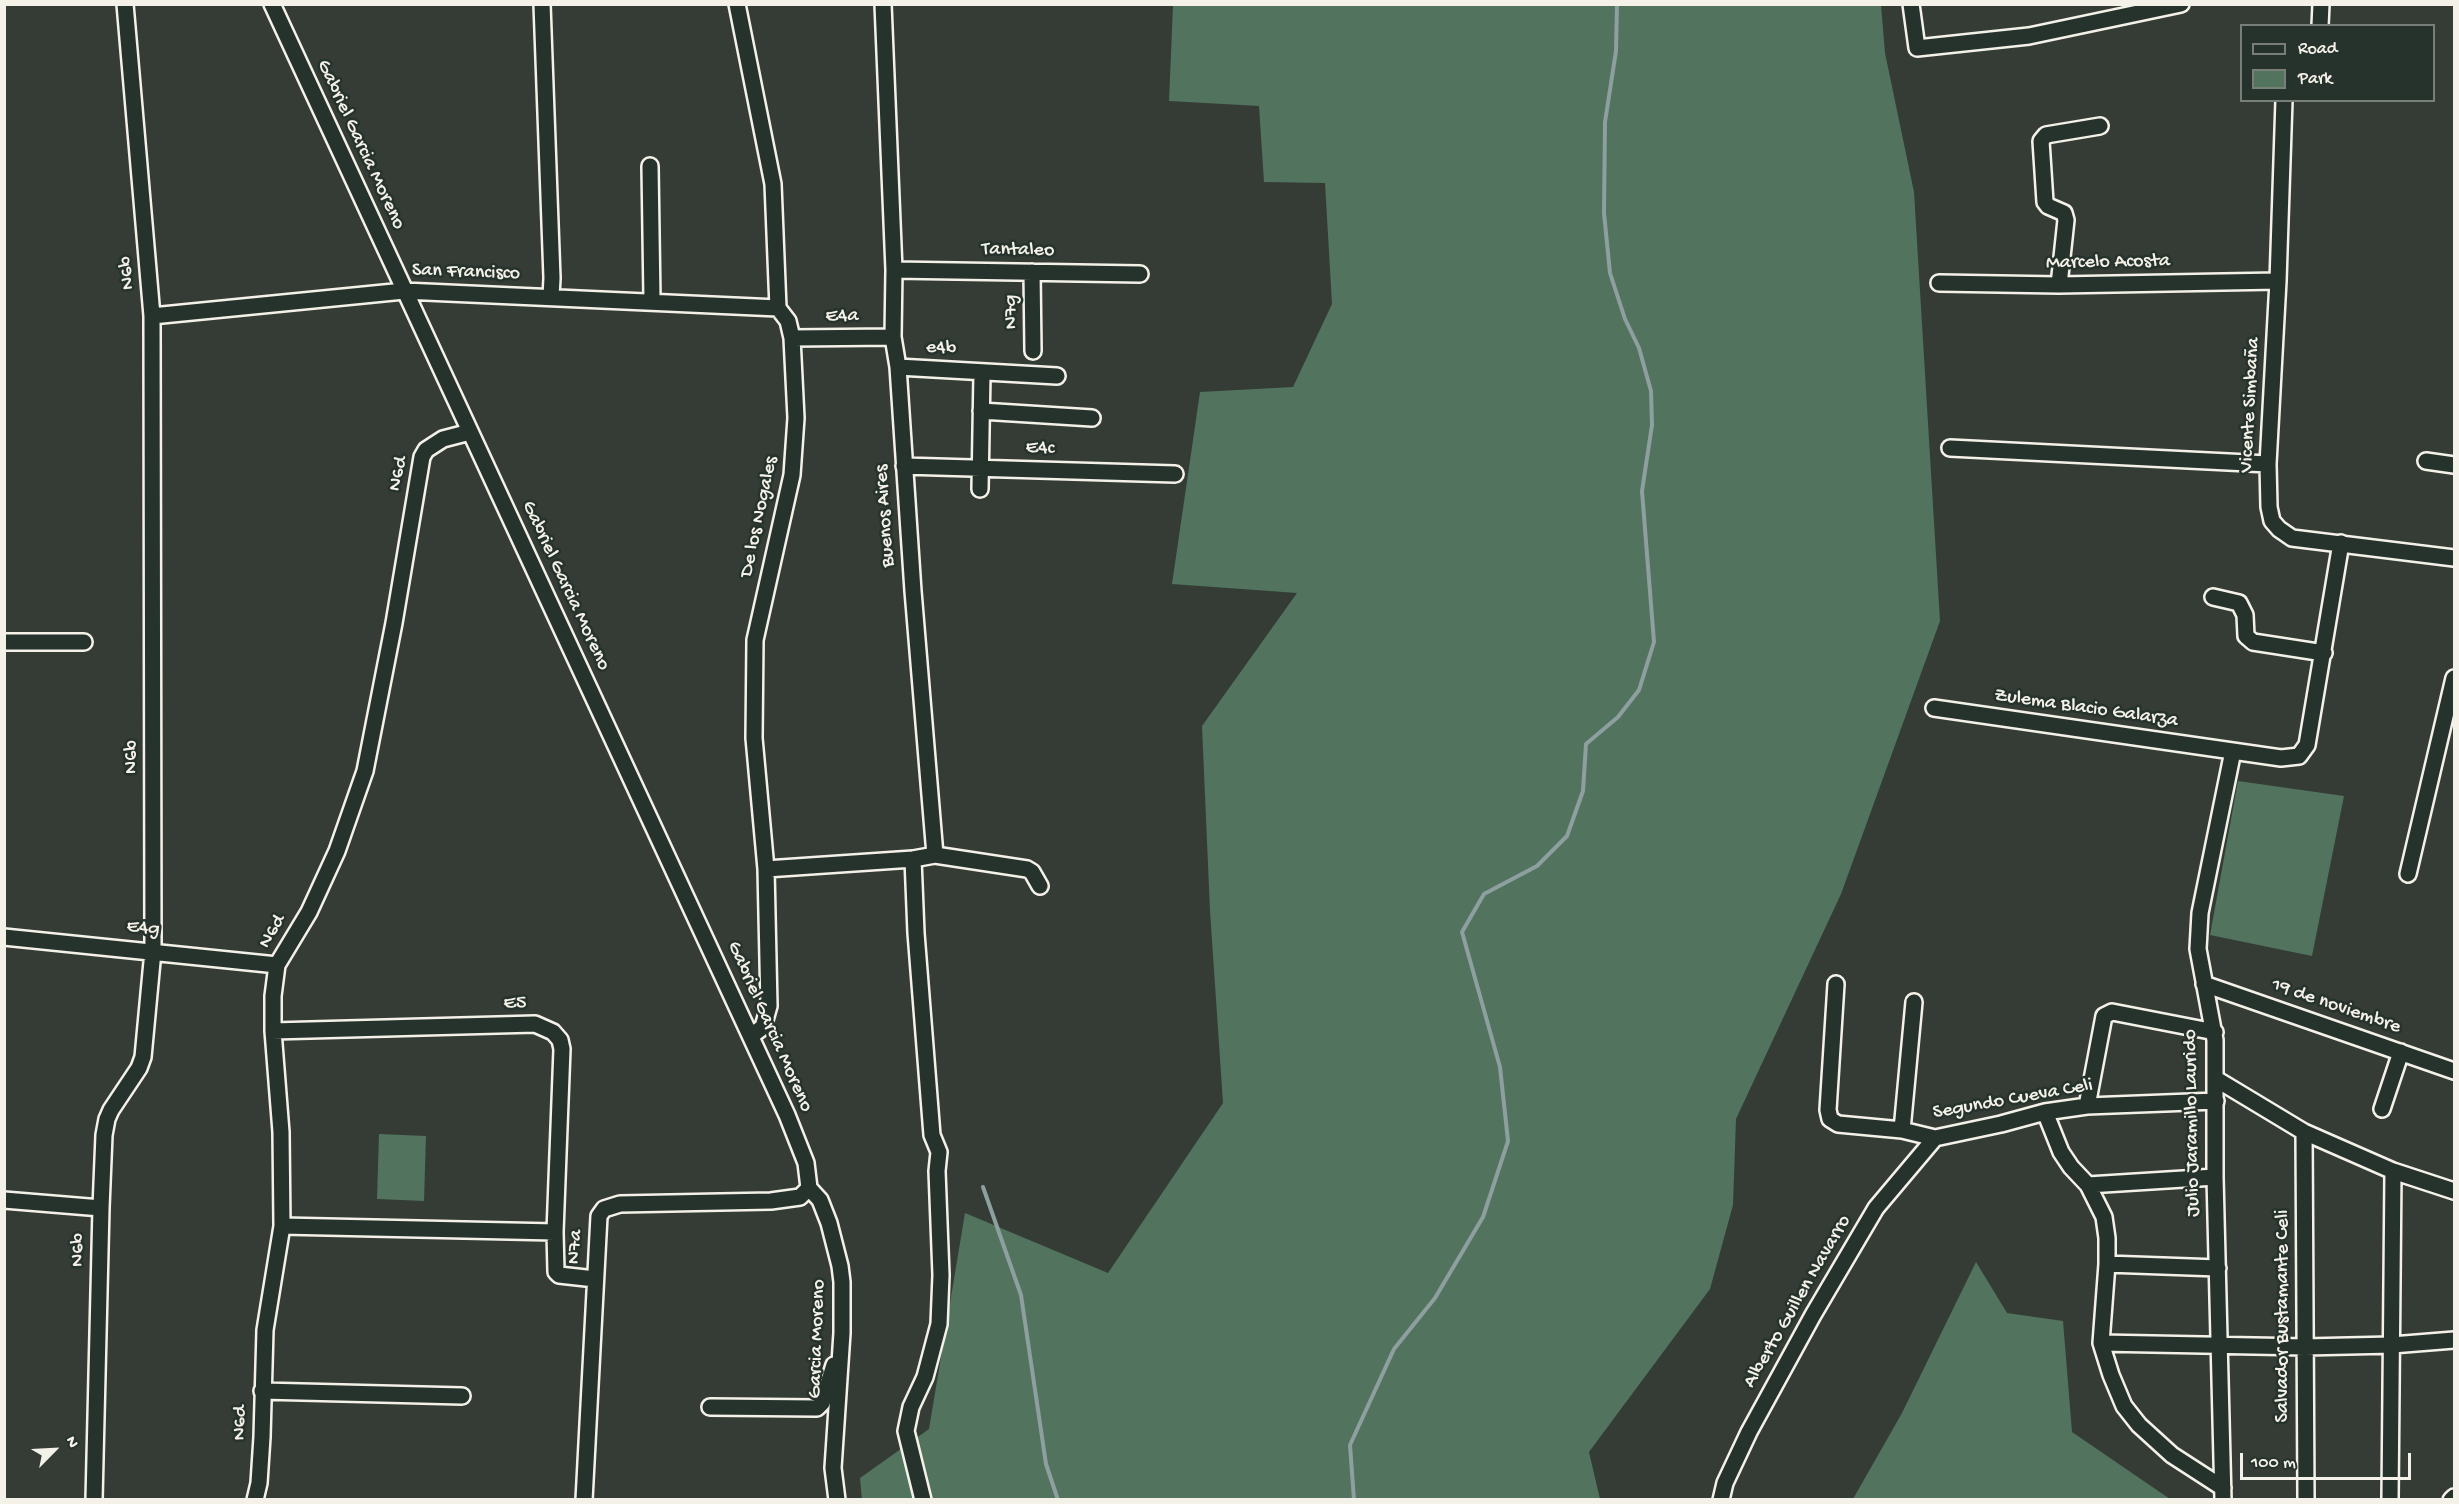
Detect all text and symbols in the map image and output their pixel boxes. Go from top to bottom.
legend [2240,24,2435,102]
text: Road [2298,39,2337,60]
street label: Gabriel Garcia Moreno [310,56,410,234]
text: Park [2298,69,2332,90]
street label: Tantaleo [981,238,1055,264]
street label: Marcelo Acosta [2046,250,2170,276]
street label: N6b [115,255,141,291]
street label: San Francisco [412,259,520,287]
street label: N7g [1000,294,1024,330]
street label: E4a [825,305,859,329]
street label: e4b [925,336,957,362]
street label: Vicente Simbaña [2235,337,2267,473]
street label: E4c [1025,437,1055,461]
street label: N6d [384,454,414,494]
street label: De los Nogales [735,454,785,580]
street label: Buenos Aires [870,464,902,568]
street label: Gabriel Garcia Moreno [515,497,615,675]
street label: Zulema Blacio Galarza [1993,684,2179,734]
street label: N6b [121,740,145,774]
street label: N6d [254,911,292,953]
street label: E4g [125,916,161,942]
street label: Gabriel Garcia Moreno [721,938,817,1116]
street label: 19 de noviembre [2268,974,2404,1040]
street label: E5 [503,992,527,1016]
street label: Julio Jaramillo Laurido [2179,1029,2207,1217]
street label: Segundo Cueva Celi [1931,1074,2095,1126]
street label: Salvador Bustamante Celi [2272,1210,2296,1422]
street label: Alberto Guillen Navarro [1739,1211,1857,1393]
street label: N7a [563,1229,589,1265]
street label: N6b [67,1233,91,1267]
street label: Garcia Moreno [804,1279,832,1399]
street label: N6d [229,1405,253,1441]
north arrow [24,1420,84,1480]
text: N [60,1434,82,1451]
scale bar [2243,1441,2414,1479]
text: 100 m [2251,1453,2296,1474]

